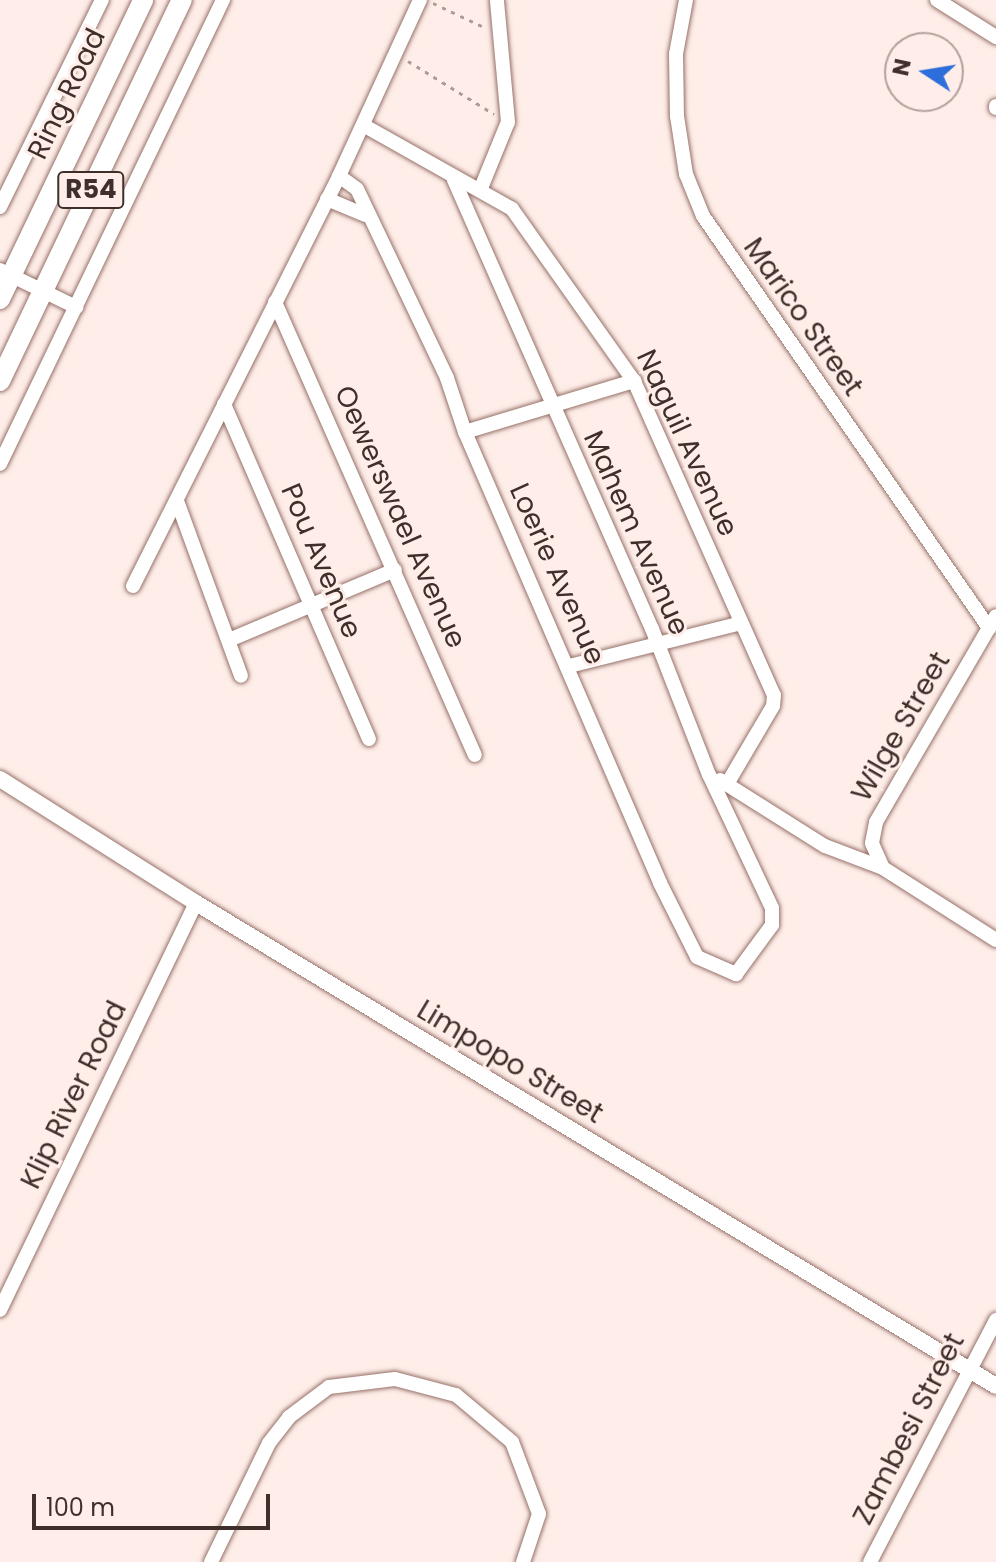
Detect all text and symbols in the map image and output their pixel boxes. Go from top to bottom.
street label: Ring Road [21,23,113,165]
north arrow [884,32,964,112]
text: N [885,56,919,79]
road number: R54 [57,168,125,212]
street label: Marico Street [736,232,870,402]
street label: Naguil Avenue [629,344,745,542]
street label: Oewerswael Avenue [327,381,473,653]
street label: Mahem Avenue [576,426,696,640]
street label: Loerie Avenue [502,478,612,670]
street label: Pou Avenue [273,479,369,643]
street label: Wilge Street [845,646,957,808]
street label: Limpopo Street [411,993,609,1131]
street label: Klip River Road [14,996,134,1194]
street label: Zambesi Street [846,1328,972,1530]
scale bar [36,1478,274,1528]
text: 100 m [46,1491,115,1524]

